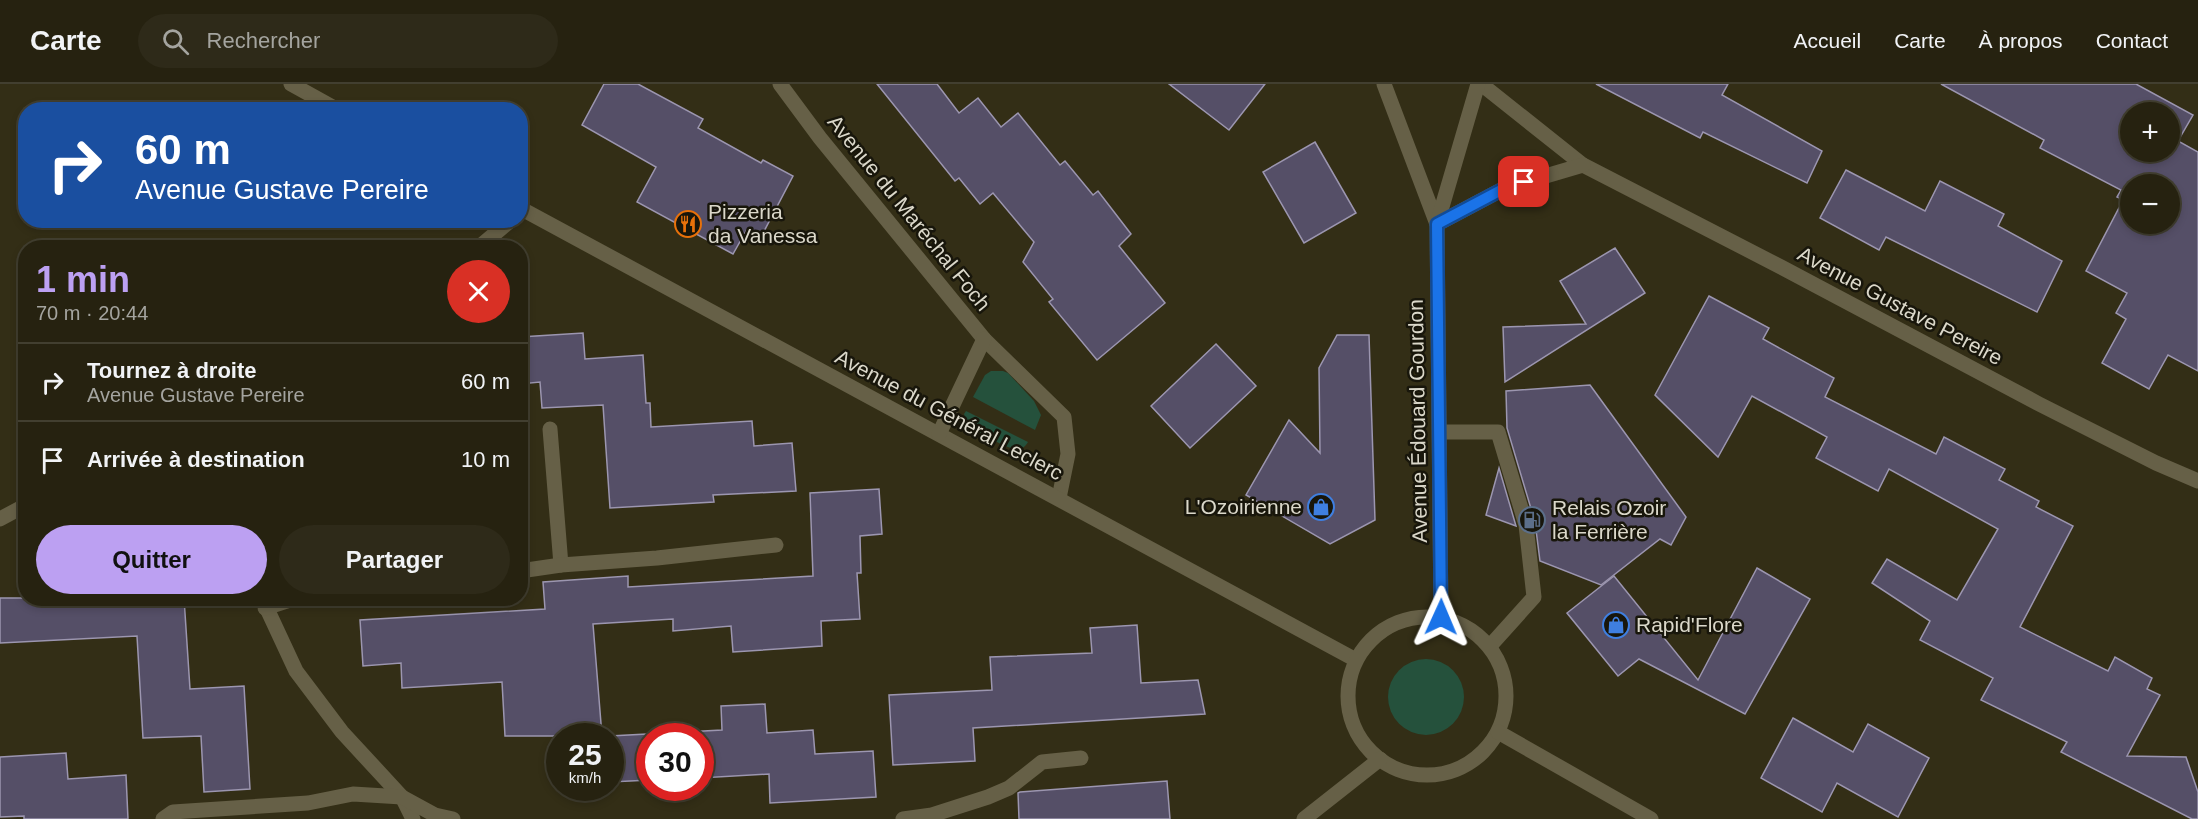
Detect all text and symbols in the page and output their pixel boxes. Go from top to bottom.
search box [138,14,558,68]
text: Carte [30,25,102,56]
icon: search [159,25,192,58]
text: Rechercher [207,28,320,53]
text: Accueil [1794,29,1861,52]
text: Carte [1894,29,1946,52]
text: À propos [1979,29,2063,52]
text: Contact [2096,29,2168,52]
map controls [2120,102,2180,234]
button: + [2120,102,2180,162]
street label: Avenue du Maréchal Foch [823,110,995,315]
icon: right [36,126,114,204]
text: 60 m [135,126,231,173]
pin [1498,156,1549,207]
icon: arrive [1507,165,1540,198]
button: − [2120,174,2180,234]
text: Avenue Gustave Pereire [135,175,429,205]
place label: Pizzeria da Vanessa [708,200,818,247]
restaurant icon: Pizzeria da Vanessa [673,209,703,239]
street label: Avenue Gustave Pereire [1794,242,2006,369]
text: 1 min [36,259,130,300]
button: close [447,260,510,323]
street label: Avenue Édouard Gourdon [1404,299,1431,543]
text: 70 m · 20:44 [36,302,148,324]
street label: Avenue du Général Leclerc [832,345,1067,484]
text: Tournez à droite [87,358,257,383]
icon: right [36,366,69,399]
text: 60 m [461,369,510,394]
text: Avenue Gustave Pereire [87,384,305,406]
icon: arrive [36,444,69,477]
text: Arrivée à destination [87,447,305,472]
text: 10 m [461,447,510,472]
shop icon: L'Ozoirienne [1306,492,1336,522]
place label: L'Ozoirienne [1185,495,1302,518]
place label: Relais Ozoir la Ferrière [1552,496,1666,543]
fuel station icon: Relais Ozoir la Ferrière [1517,505,1547,535]
button: Quitter [36,525,267,594]
button: Partager [279,525,510,594]
position arrow [1409,585,1473,649]
shop icon: Rapid'Flore [1601,610,1631,640]
place label: Rapid'Flore [1636,613,1743,636]
speed limit sign: 30 [636,723,714,801]
text: 25 [568,738,602,771]
text: km/h [569,769,601,786]

